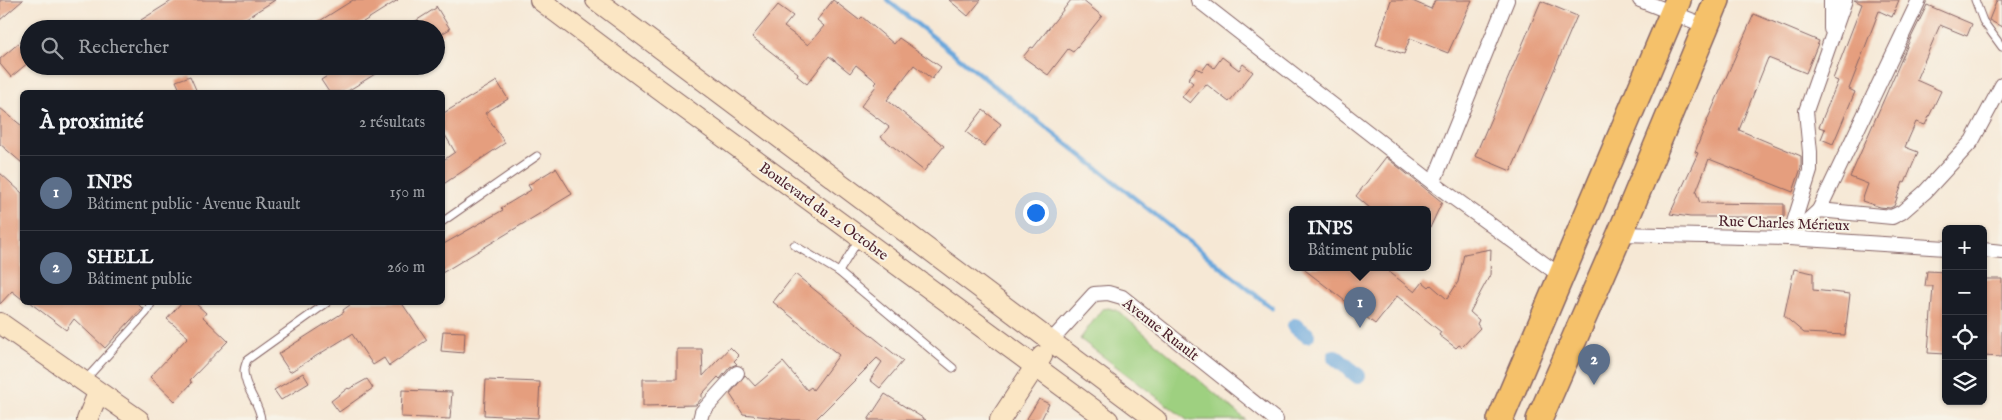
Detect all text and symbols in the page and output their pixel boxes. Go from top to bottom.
search box [20,20,445,75]
icon: search [38,34,66,62]
text: Rechercher [78,36,169,60]
text: À proximité [40,109,143,136]
text: 2 résultats [359,113,425,133]
street label: Boulevard du 22 Octobre [755,158,892,265]
text: INPS [87,171,132,195]
text: 1 [53,183,59,203]
text: 150 m [390,183,425,203]
text: Bâtiment public · Avenue Ruault [87,195,301,215]
your location [1023,200,1049,226]
popup [1289,206,1431,271]
street label: Rue Charles Mérieux [1718,212,1851,235]
text: INPS [1307,217,1353,241]
map controls [1942,225,1987,405]
button: + [1942,225,1987,270]
text: Bâtiment public [1307,241,1413,261]
text: SHELL [87,246,153,270]
text: 2 [52,258,60,278]
text: 260 m [387,258,425,278]
text: Bâtiment public [87,270,192,290]
button: − [1942,270,1987,315]
pin: 1 [1344,287,1376,328]
street label: Avenue Ruault [1118,293,1203,365]
button: locate [1942,315,1987,360]
pin: 2 [1578,344,1610,385]
button: layers [1942,360,1987,405]

